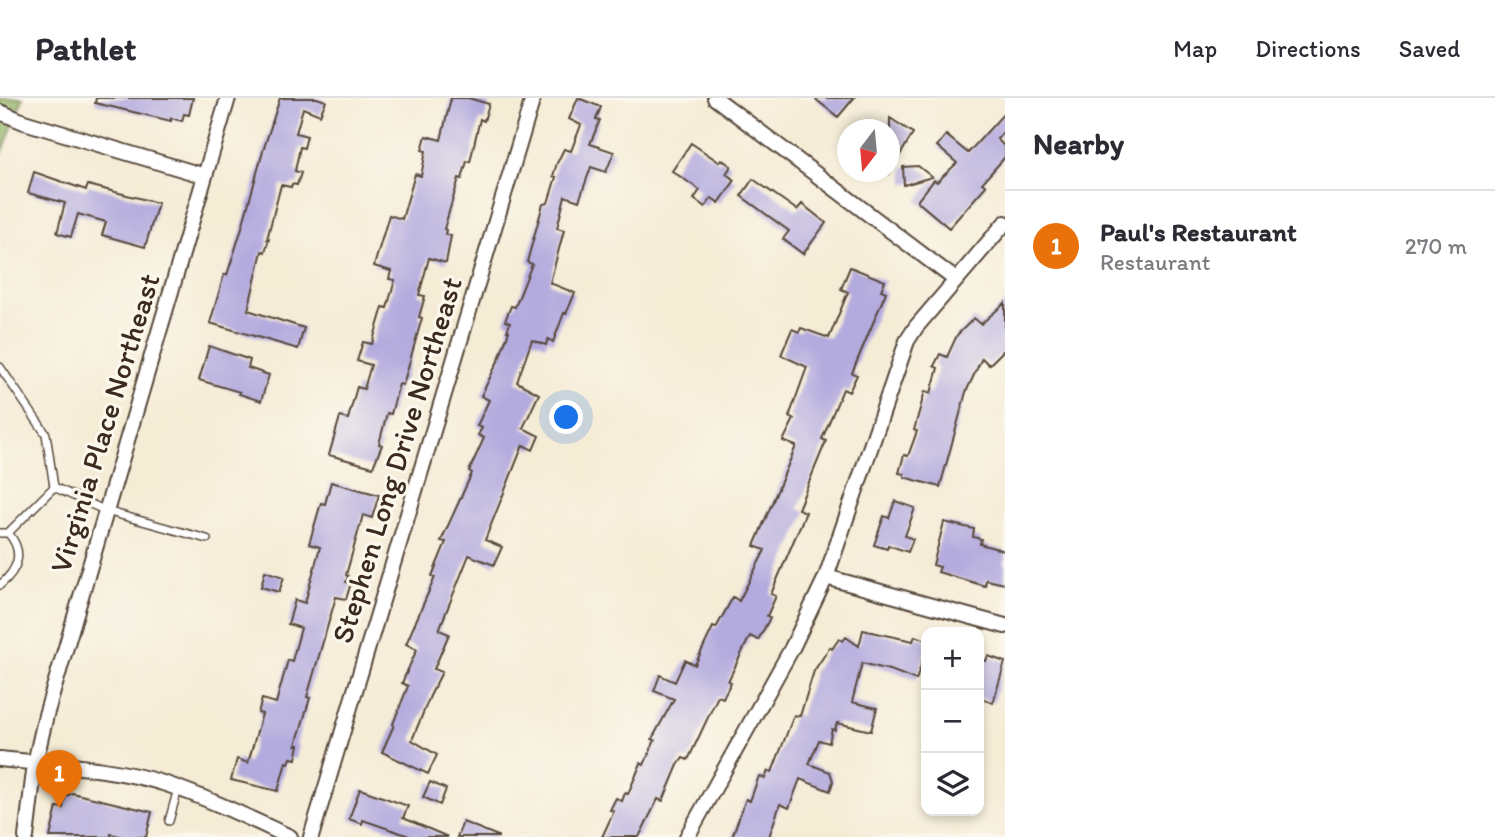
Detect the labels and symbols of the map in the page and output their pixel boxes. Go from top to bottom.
north arrow [837,119,900,182]
street label: Virginia Place Northeast [41,269,168,577]
street label: Stephen Long Drive Northeast [323,272,470,647]
your location [549,400,583,434]
pin: 1 [36,750,82,808]

